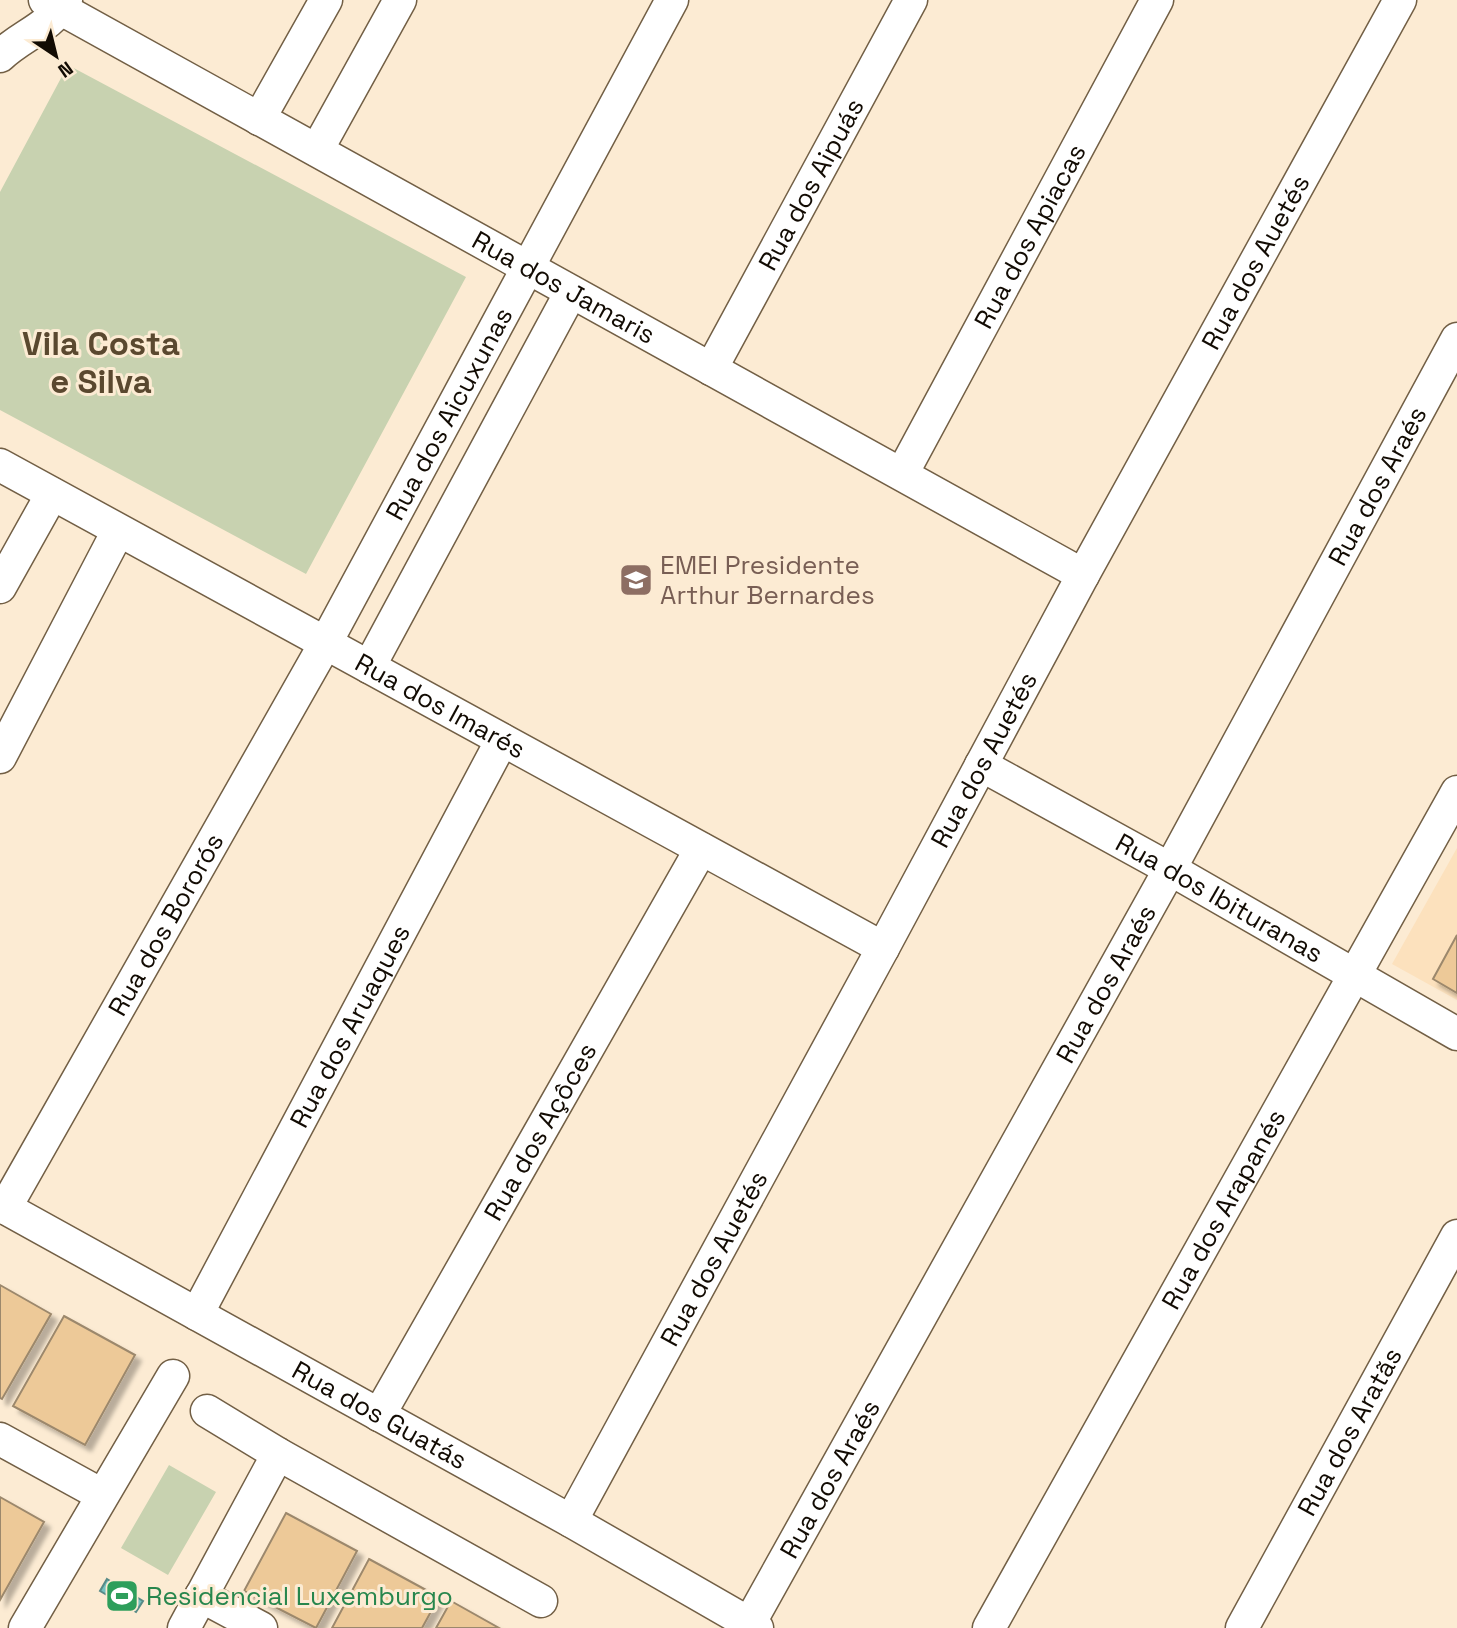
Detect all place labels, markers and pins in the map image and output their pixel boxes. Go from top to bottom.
place label: EMEI Presidente Arthur Bernardes [660,548,875,612]
school or university icon: EMEI Presidente Arthur Bernardes [617,561,655,599]
sports icon: Residencial Luxemburgo [103,1577,141,1615]
place label: Residencial Luxemburgo [146,1579,453,1613]

